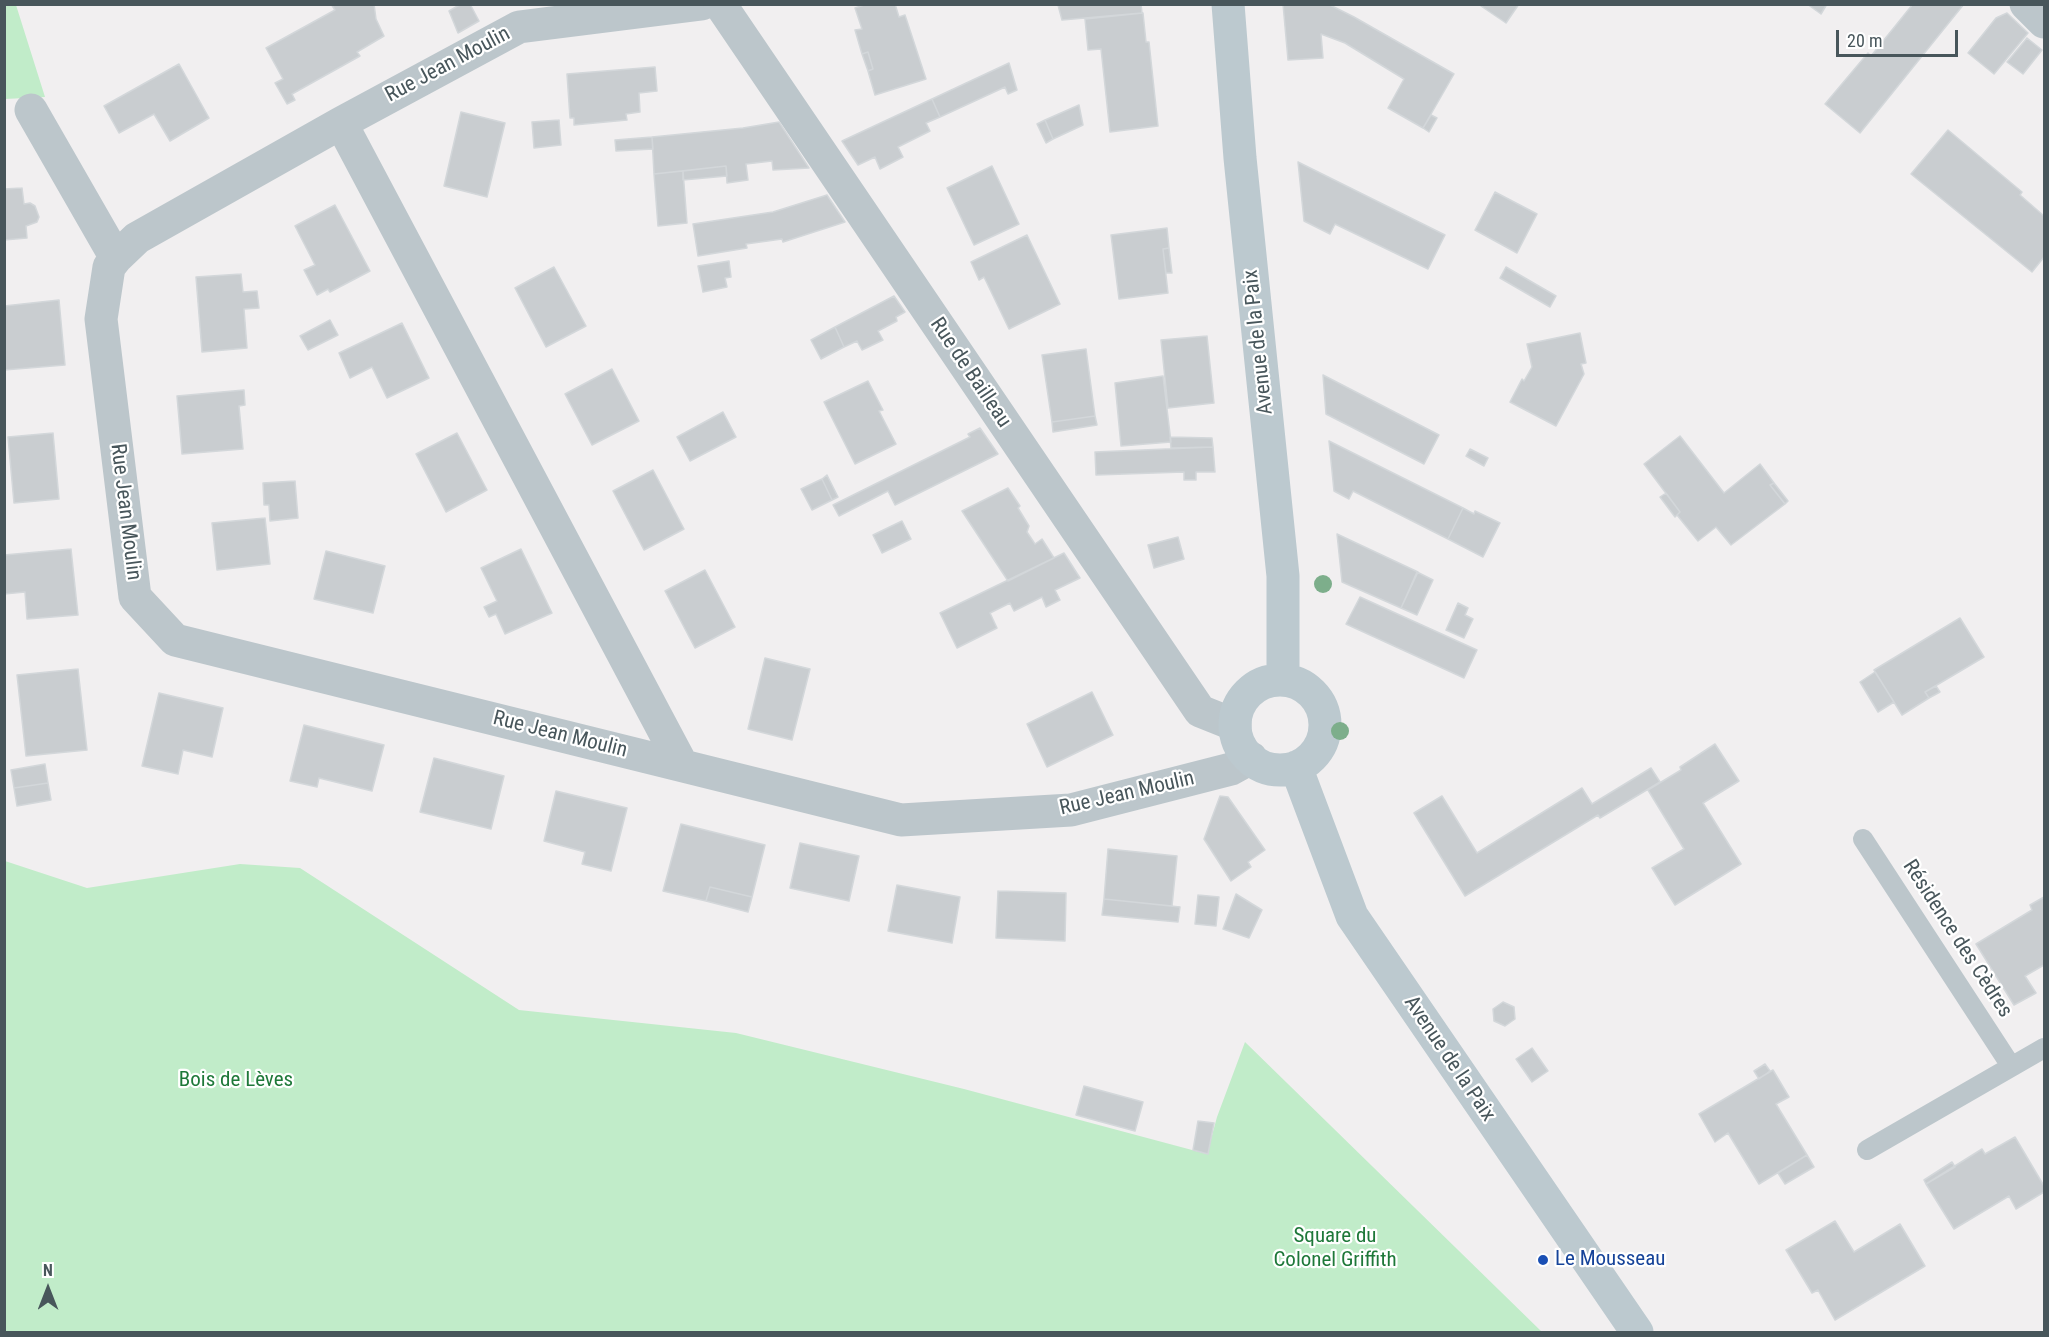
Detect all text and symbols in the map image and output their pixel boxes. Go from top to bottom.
scale bar [1839,18,1960,56]
street label: Rue Jean Moulin [381,22,515,108]
text: 20 m [1847,30,1882,51]
street label: Avenue de la Paix [1239,268,1279,416]
street label: Rue de Bailleau [924,313,1016,433]
street label: Rue Jean Moulin [104,442,146,582]
street label: Rue Jean Moulin [490,706,630,764]
street label: Rue Jean Moulin [1057,766,1197,822]
street label: Résidence des Cèdres [1897,856,2017,1022]
street label: Avenue de la Paix [1398,992,1500,1126]
park label: Bois de Lèves [179,1068,293,1094]
park label: Square du Colonel Griffith [1273,1224,1397,1274]
place label: Le Mousseau [1555,1247,1665,1273]
marker: Le Mousseau [1536,1253,1550,1267]
north arrow [18,1259,78,1319]
text: N [43,1261,53,1280]

